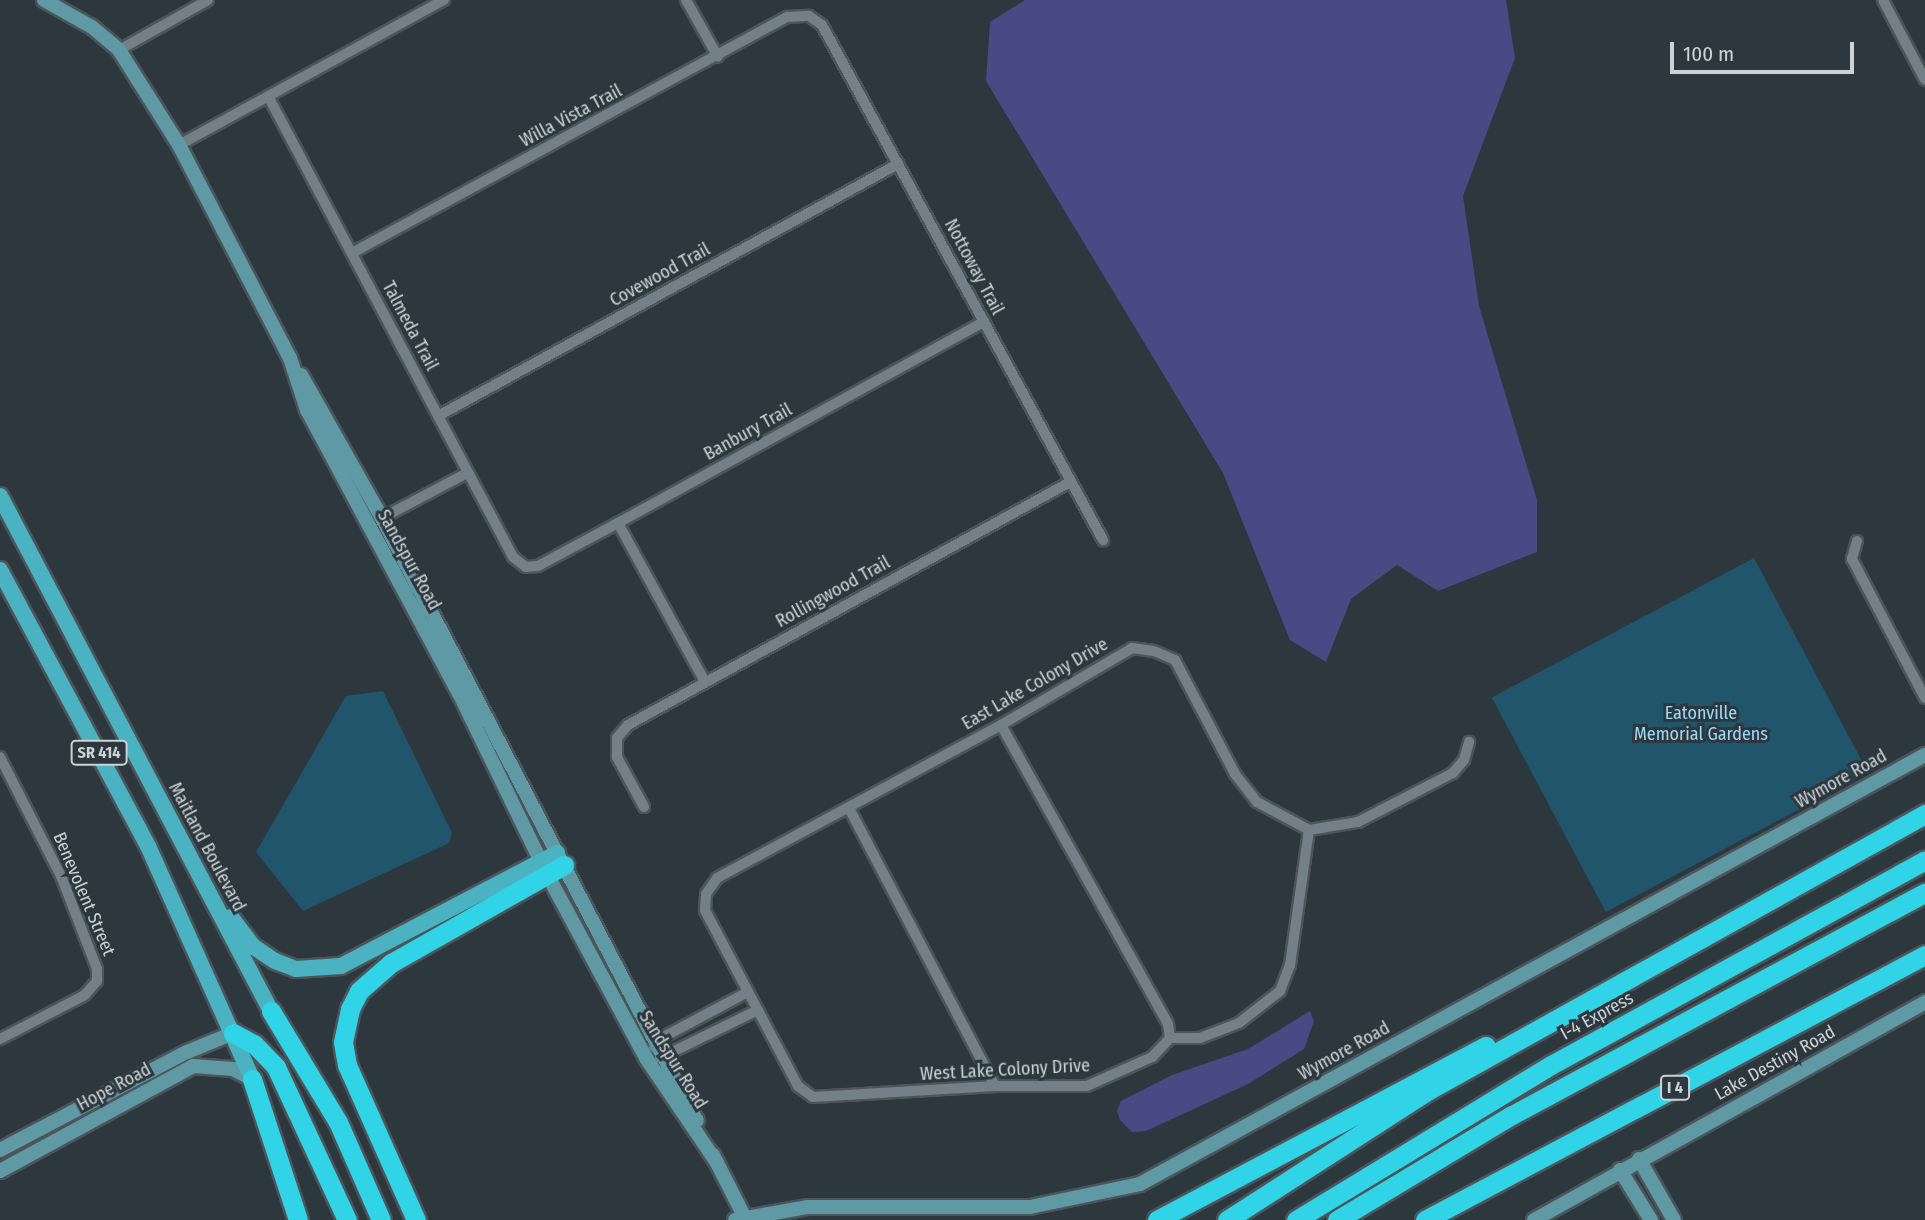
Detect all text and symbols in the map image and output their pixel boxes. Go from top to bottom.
scale bar [1673,28,1857,72]
text: 100 m [1683,41,1734,67]
street label: Willa Vista Trail [516,80,626,152]
street label: Nottoway Trail [940,215,1008,319]
street label: Covewood Trail [606,239,714,311]
street label: Talmeda Trail [377,278,443,374]
street label: Banbury Trail [700,399,796,465]
street label: Sandspur Road [373,506,445,614]
street label: Rollingwood Trail [772,552,894,632]
street label: East Lake Colony Drive [958,633,1112,735]
park label: Eatonville Memorial Gardens [1634,703,1768,746]
road number: SR 414 [69,740,129,766]
street label: Wymore Road [1792,745,1890,813]
street label: Maitland Boulevard [164,779,250,915]
street label: Benevolent Street [48,829,120,959]
street label: I-4 Express [1557,987,1637,1045]
street label: Sandspur Road [634,1007,712,1113]
street label: Wymore Road [1295,1017,1393,1085]
street label: Lake Destiny Road [1711,1021,1839,1105]
street label: West Lake Colony Drive [919,1055,1091,1085]
street label: Hope Road [73,1059,155,1115]
road number: I 4 [1659,1076,1691,1100]

